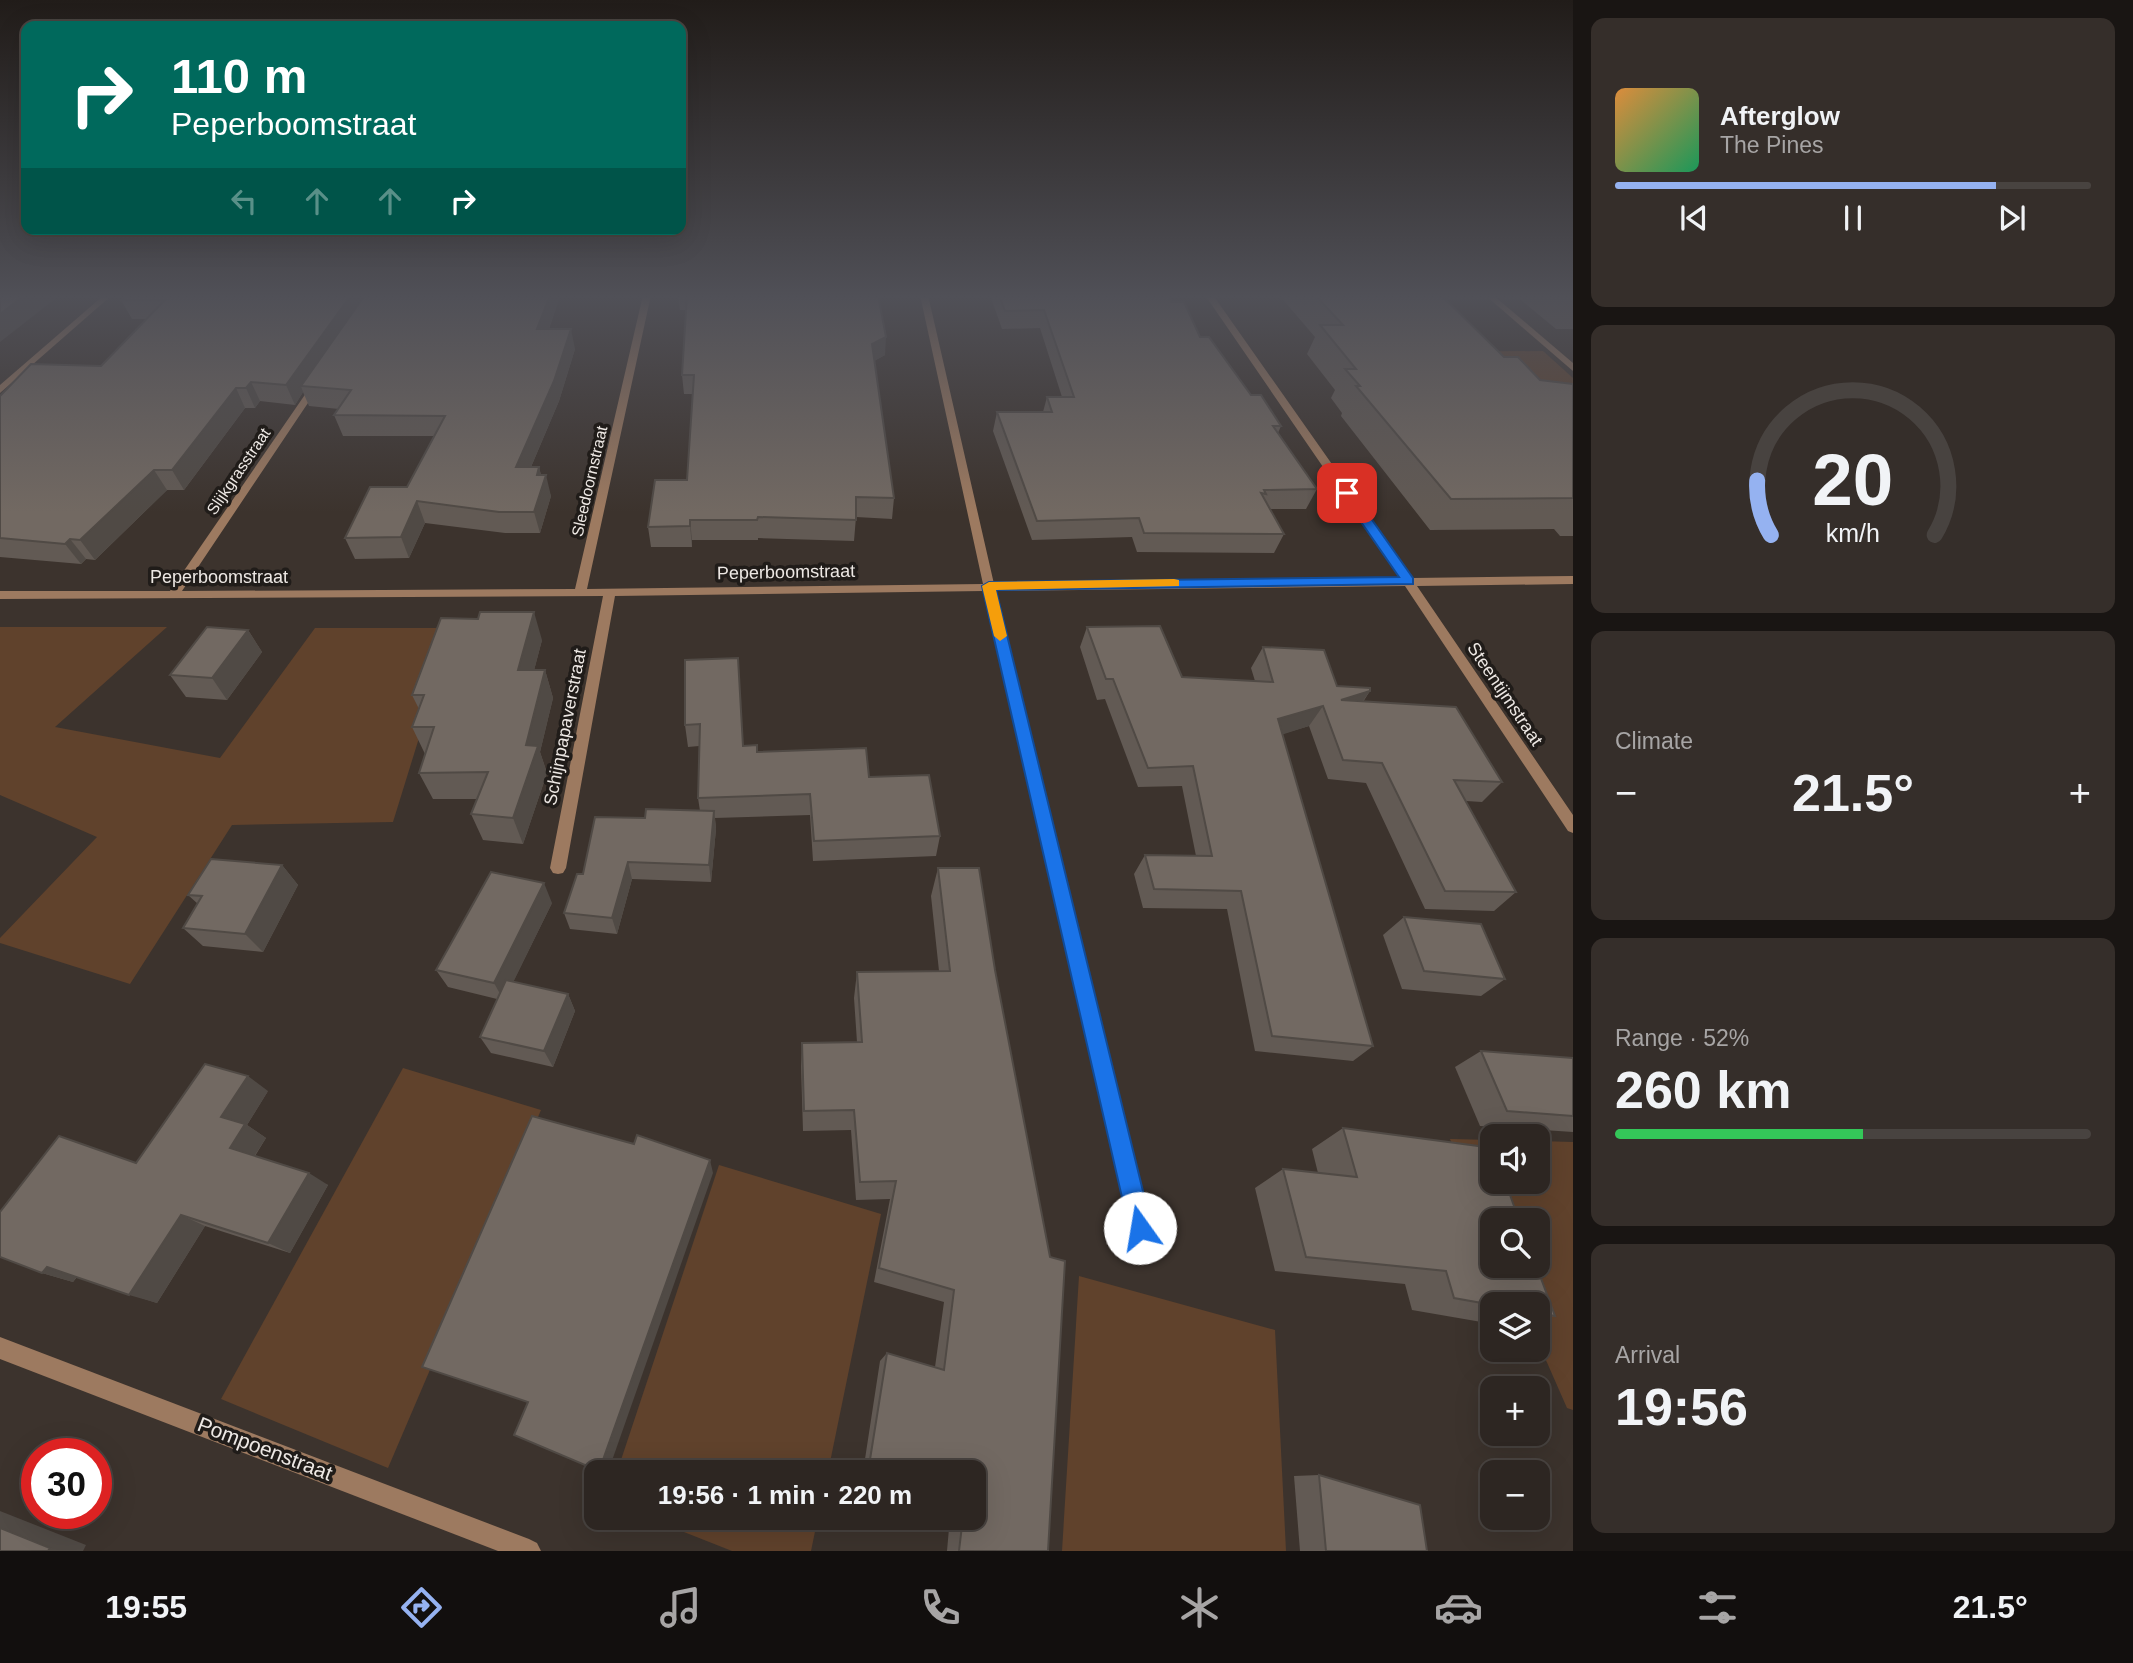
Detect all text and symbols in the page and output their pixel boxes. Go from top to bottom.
icon: right [56,49,147,140]
text: 110 m [171,49,307,103]
text: Afterglow [1720,101,1840,131]
text: Peperboomstraat [171,106,416,142]
text: The Pines [1720,132,1824,158]
icon: left [225,182,263,220]
icon: ahead [298,182,336,220]
icon: ahead [371,182,409,220]
icon: right [444,182,482,220]
icon: previous [1675,199,1713,237]
icon: pause [1834,199,1872,237]
icon: next [1993,199,2031,237]
street label: Slijkgrasstraat [203,424,274,518]
street label: Sleedoornstraat [568,424,611,538]
text: 20 [1813,439,1893,520]
pin [1317,463,1377,523]
icon: arrive [1328,474,1366,512]
text: km/h [1826,519,1880,547]
street label: Peperboomstraat [717,561,855,583]
street label: Peperboomstraat [150,567,288,587]
street label: Steentijmstraat [1463,639,1547,749]
street label: Schijnpapaverstraat [540,647,590,807]
text: Climate [1615,728,1693,754]
text: 21.5° [1792,764,1914,822]
text: − [1615,772,1637,814]
text: + [2069,772,2091,814]
text: Range · 52% [1615,1025,1749,1051]
text: 260 km [1615,1061,1791,1119]
map controls [1480,1124,1550,1530]
button: sound [1480,1124,1550,1194]
position arrow [1103,1191,1177,1265]
button: search [1480,1208,1550,1278]
button: layers [1480,1292,1550,1362]
text: Arrival [1615,1342,1680,1368]
button: + [1480,1376,1550,1446]
text: 19:56 [1615,1378,1748,1436]
street label: Pompoenstraat [195,1412,336,1485]
speed limit sign: 30 [21,1438,112,1529]
button: − [1480,1460,1550,1530]
text: 19:56 · 1 min · 220 m [658,1480,912,1510]
icon: directions [397,1583,446,1632]
icon: music [656,1583,705,1632]
icon: phone [916,1583,965,1632]
icon: climate [1175,1583,1224,1632]
icon: car [1434,1583,1483,1632]
icon: filters [1693,1583,1742,1632]
text: 19:55 [105,1589,187,1625]
text: 21.5° [1953,1589,2028,1625]

